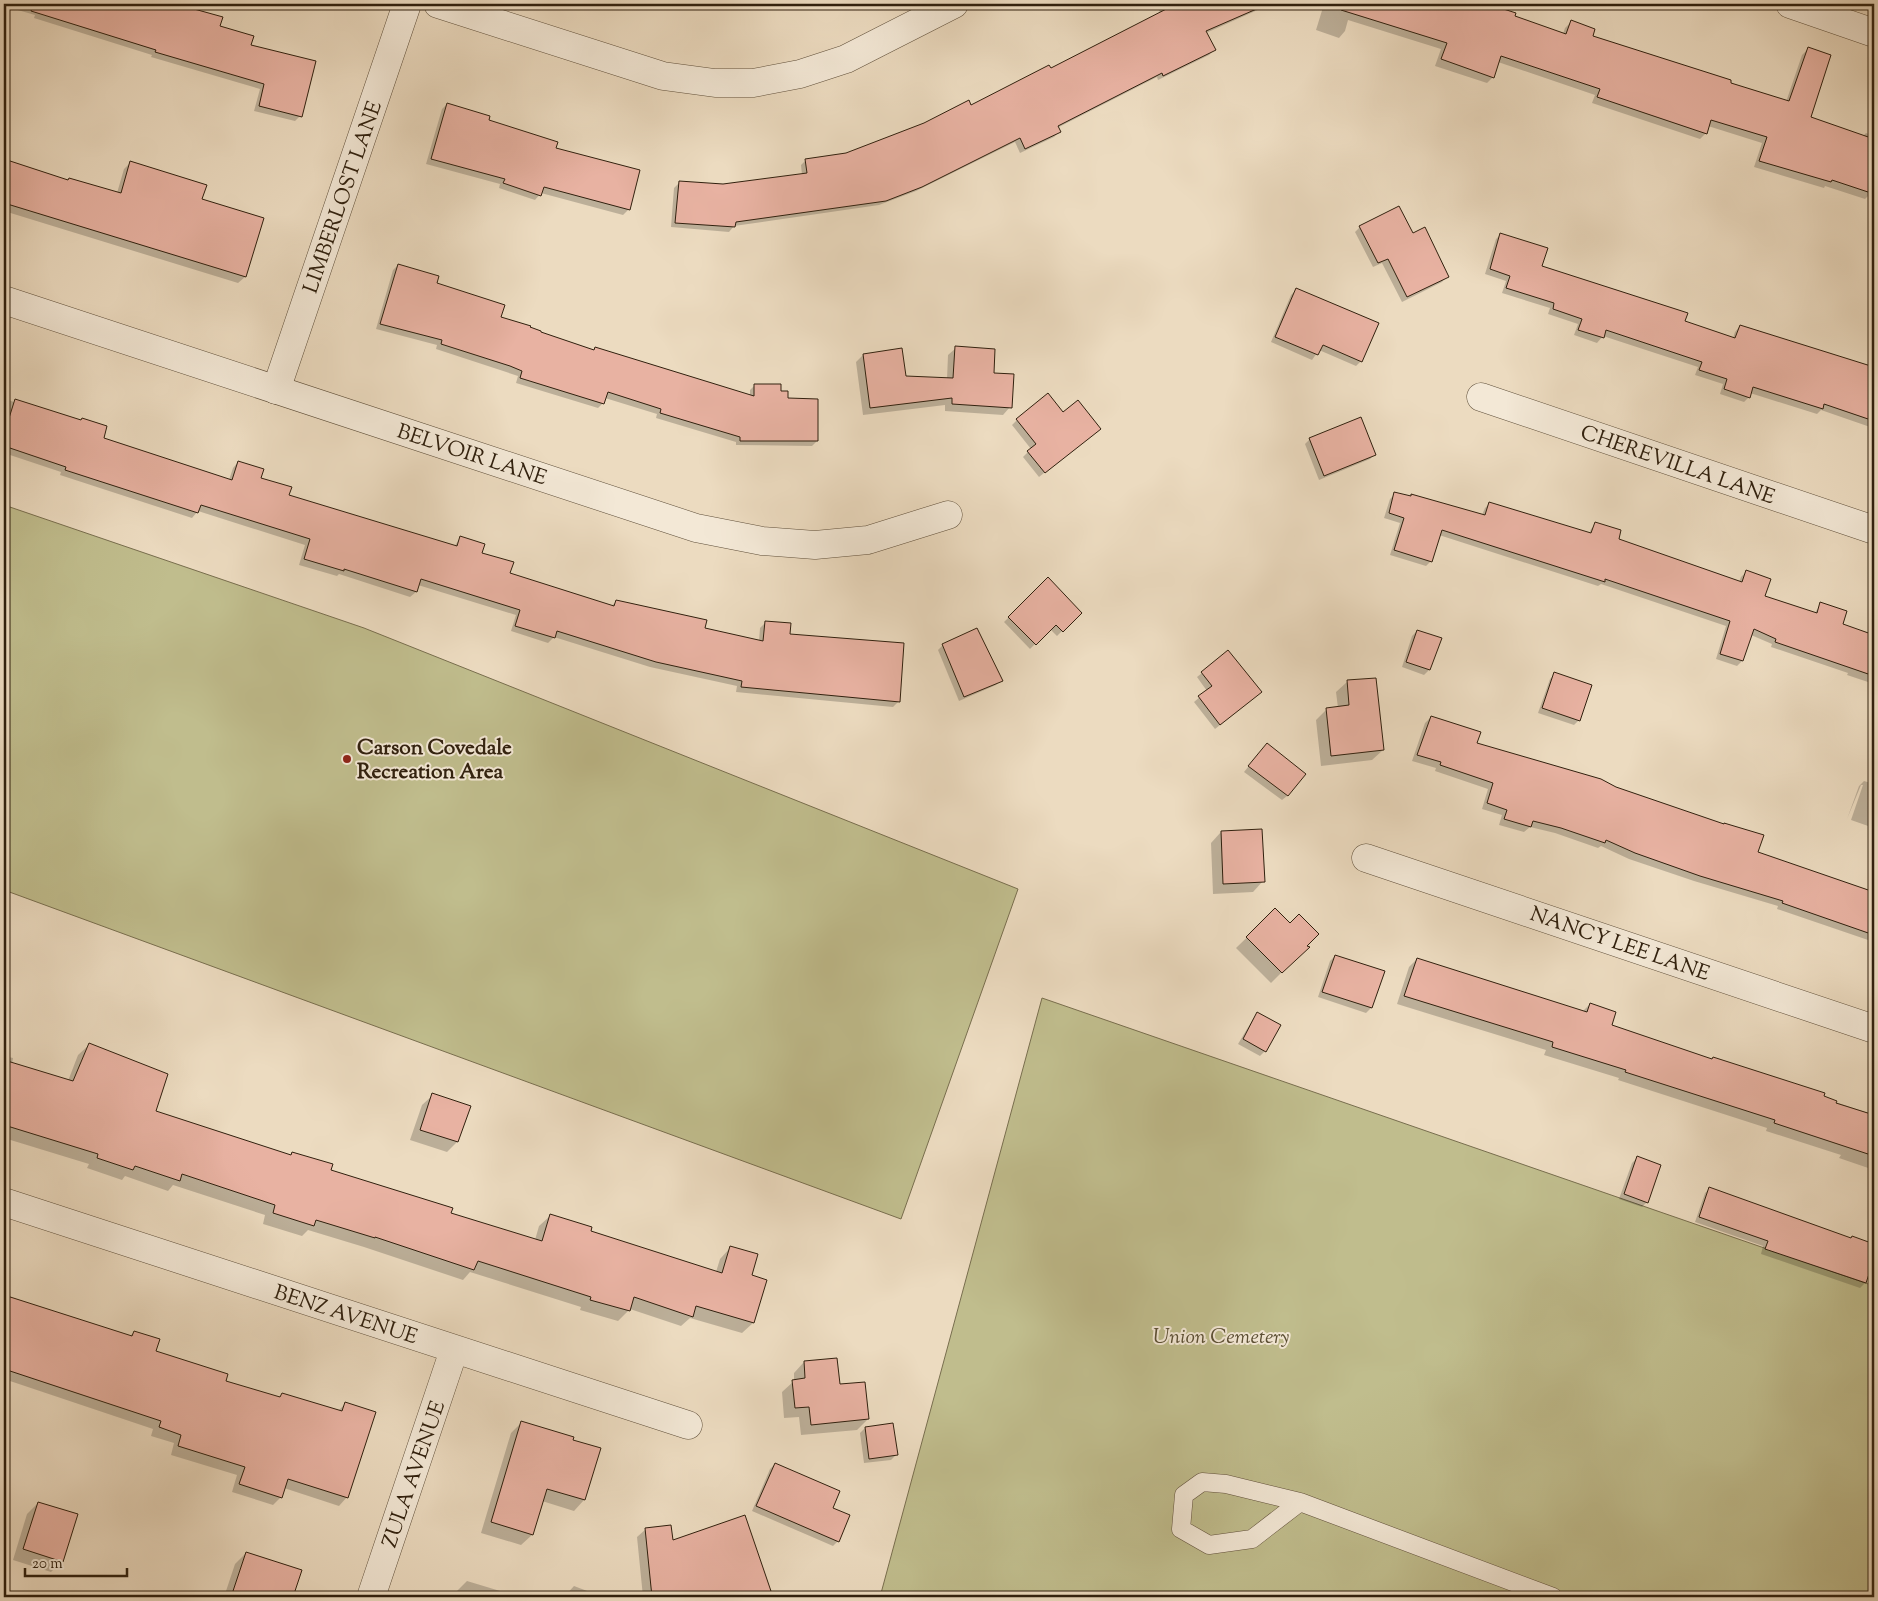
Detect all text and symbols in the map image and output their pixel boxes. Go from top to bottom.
street label: LIMBERLOST LANE [297,97,391,298]
street label: BELVOIR LANE [393,418,550,494]
street label: CHEREVILLA LANE [1576,419,1779,513]
place label: Carson Covedale Recreation Area [357,734,512,788]
marker: Carson Covedale Recreation Area [341,753,353,765]
street label: NANCY LEE LANE [1525,900,1714,990]
street label: BENZ AVENUE [270,1279,421,1353]
park label: Union Cemetery [1153,1323,1289,1353]
street label: ZULA AVENUE [376,1397,454,1552]
scale bar [25,1546,128,1578]
text: 20 m [32,1554,63,1575]

